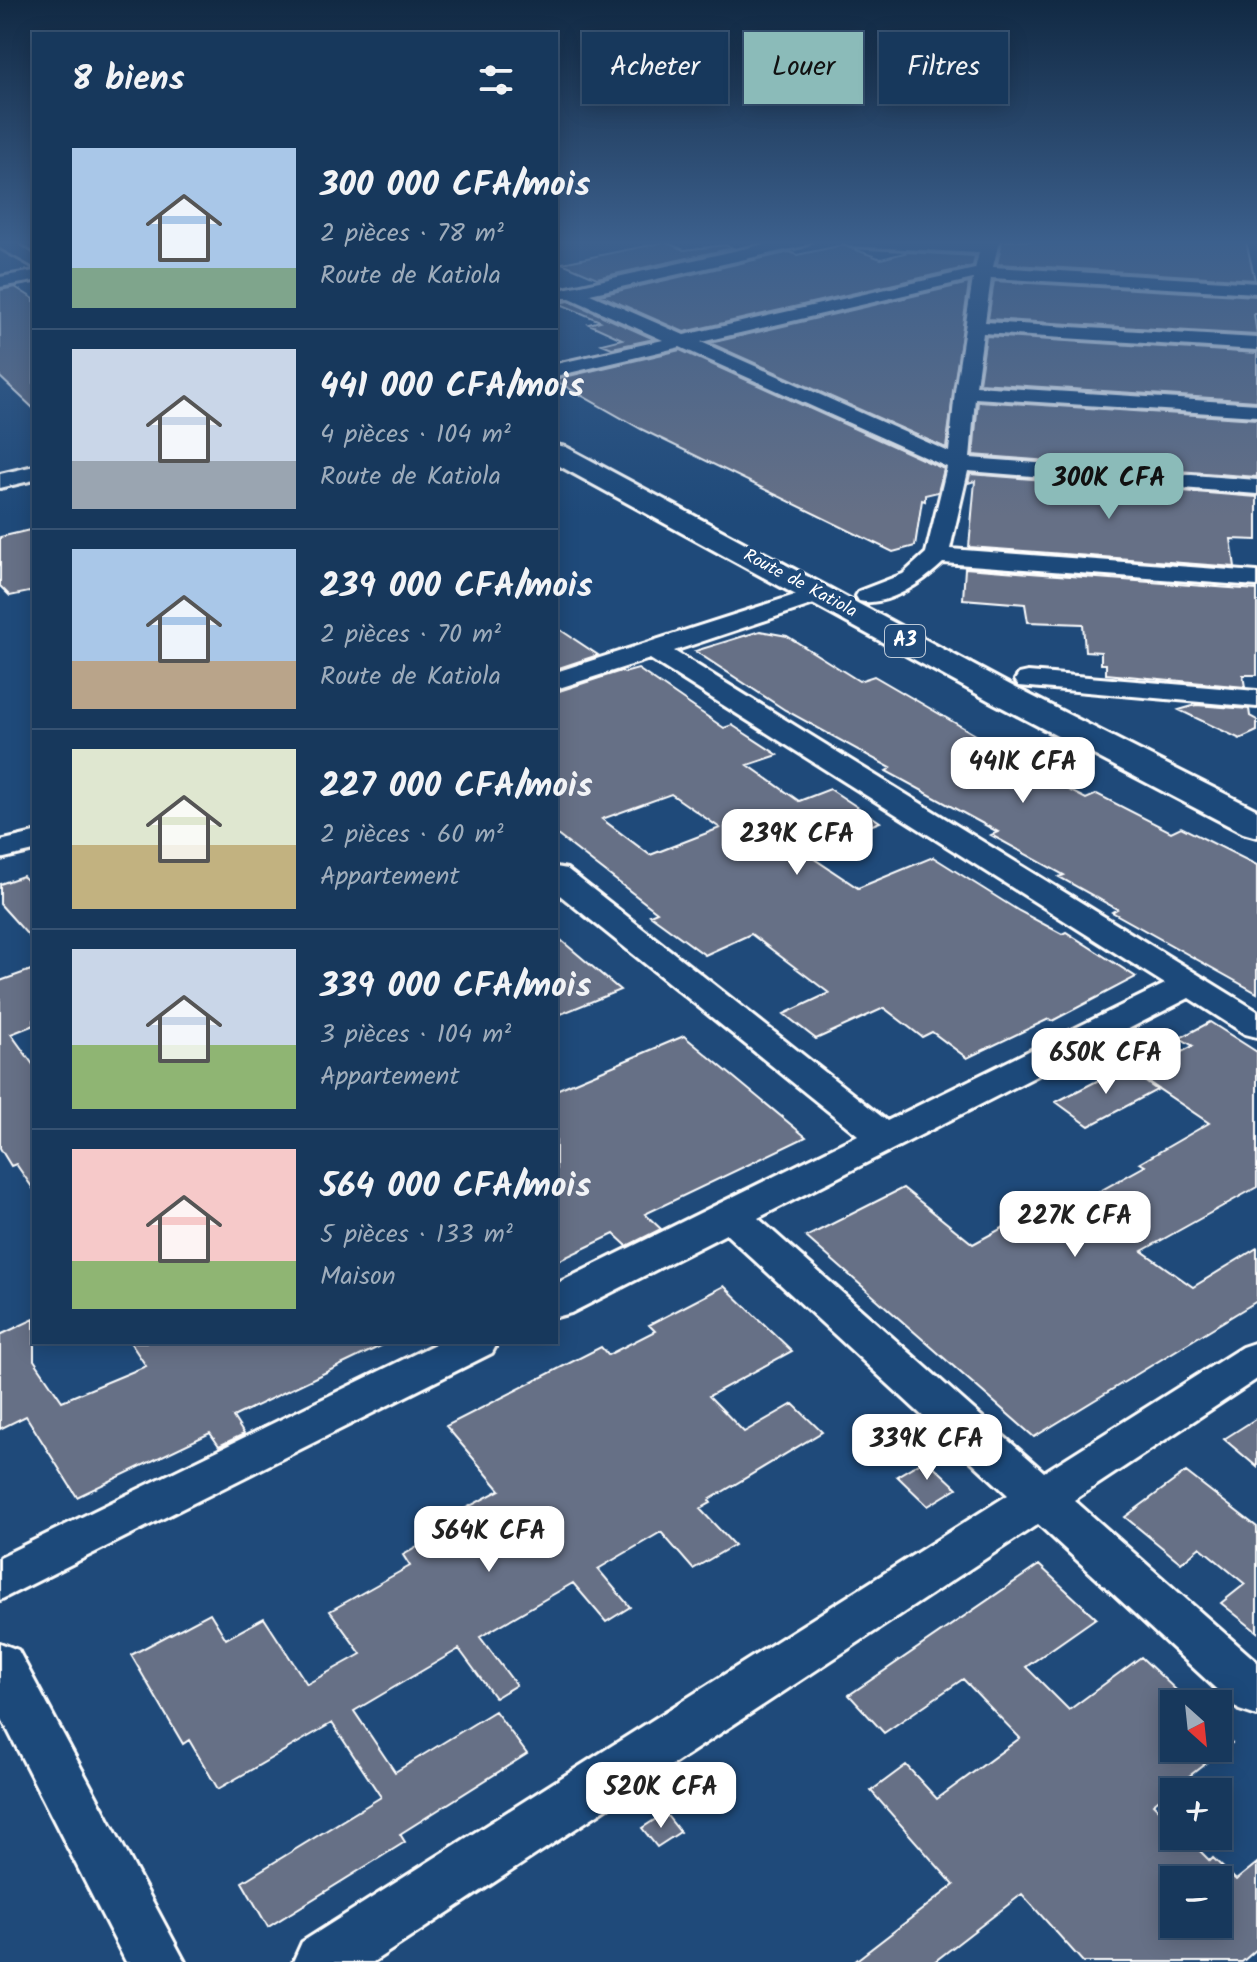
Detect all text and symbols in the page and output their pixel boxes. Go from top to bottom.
chip: Acheter [582,32,728,104]
chip: Louer [744,32,863,104]
chip: Filtres [879,32,1008,104]
text: 8 biens [72,53,185,107]
icon: filters [474,58,518,102]
text: 300 000 CFA/mois [320,159,590,213]
icon: home [136,180,232,276]
text: 2 pièces · 78 m² [320,213,504,255]
text: Route de Katiola [320,255,501,297]
text: 441 000 CFA/mois [320,360,584,414]
icon: home [136,381,232,477]
text: 4 pièces · 104 m² [320,414,511,456]
pin: 300K CFA [1026,453,1192,521]
text: Route de Katiola [320,456,501,498]
text: 300K CFA [1052,458,1166,500]
street label: Route de Katiola [738,542,862,626]
text: 239 000 CFA/mois [320,560,593,614]
icon: home [136,581,232,677]
text: 2 pièces · 70 m² [320,614,501,656]
road number: A3 [885,625,925,657]
text: Route de Katiola [320,656,501,698]
pin: 441K CFA [940,737,1106,805]
text: 441K CFA [969,742,1077,784]
text: 227 000 CFA/mois [320,760,593,814]
icon: home [136,781,232,877]
pin: 239K CFA [714,809,880,877]
text: 2 pièces · 60 m² [320,814,503,856]
text: 239K CFA [740,814,854,856]
text: Appartement [320,856,460,898]
text: 339 000 CFA/mois [320,960,591,1014]
icon: home [136,981,232,1077]
text: 3 pièces · 104 m² [320,1014,511,1056]
pin: 650K CFA [1023,1028,1189,1096]
text: 650K CFA [1050,1033,1162,1075]
text: Appartement [320,1056,460,1098]
text: 564 000 CFA/mois [320,1160,591,1214]
icon: home [136,1181,232,1277]
pin: 227K CFA [992,1191,1158,1259]
text: 227K CFA [1018,1196,1132,1238]
text: 5 pièces · 133 m² [320,1214,513,1256]
text: Maison [320,1256,396,1298]
pin: 339K CFA [844,1414,1010,1482]
text: 339K CFA [870,1419,984,1461]
pin: 564K CFA [406,1506,572,1574]
text: 564K CFA [432,1511,546,1553]
north arrow [1160,1690,1232,1762]
map controls [1160,1690,1232,1938]
pin: 520K CFA [578,1762,744,1830]
text: 520K CFA [604,1767,718,1809]
button: + [1160,1778,1232,1850]
button: − [1160,1866,1232,1938]

